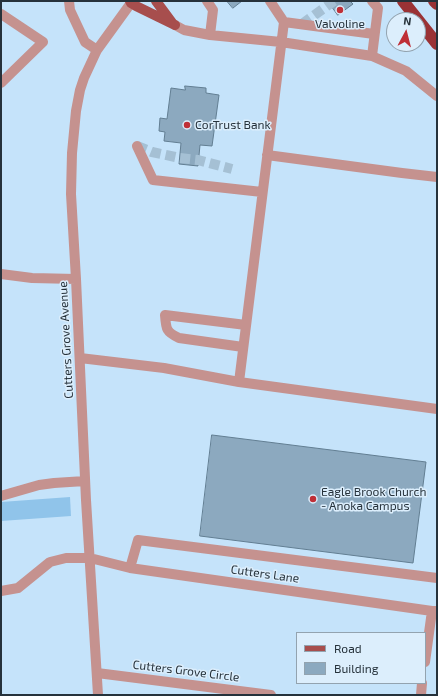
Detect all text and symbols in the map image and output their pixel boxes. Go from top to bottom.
marker: Valvoline [335,5,345,15]
north arrow [386,12,426,52]
text: N [403,14,412,28]
place label: Valvoline [315,17,365,31]
place label: CorTrust Bank [195,118,271,132]
marker: CorTrust Bank [182,120,192,130]
street label: Cutters Grove Avenue [56,281,76,399]
place label: Eagle Brook Church - Anoka Campus [321,485,426,513]
marker: Eagle Brook Church - Anoka Campus [308,494,318,504]
street label: Cutters Lane [230,562,300,586]
legend [296,632,426,684]
text: Road [334,641,362,655]
street label: Cutters Grove Circle [132,657,240,685]
text: Building [334,661,378,675]

